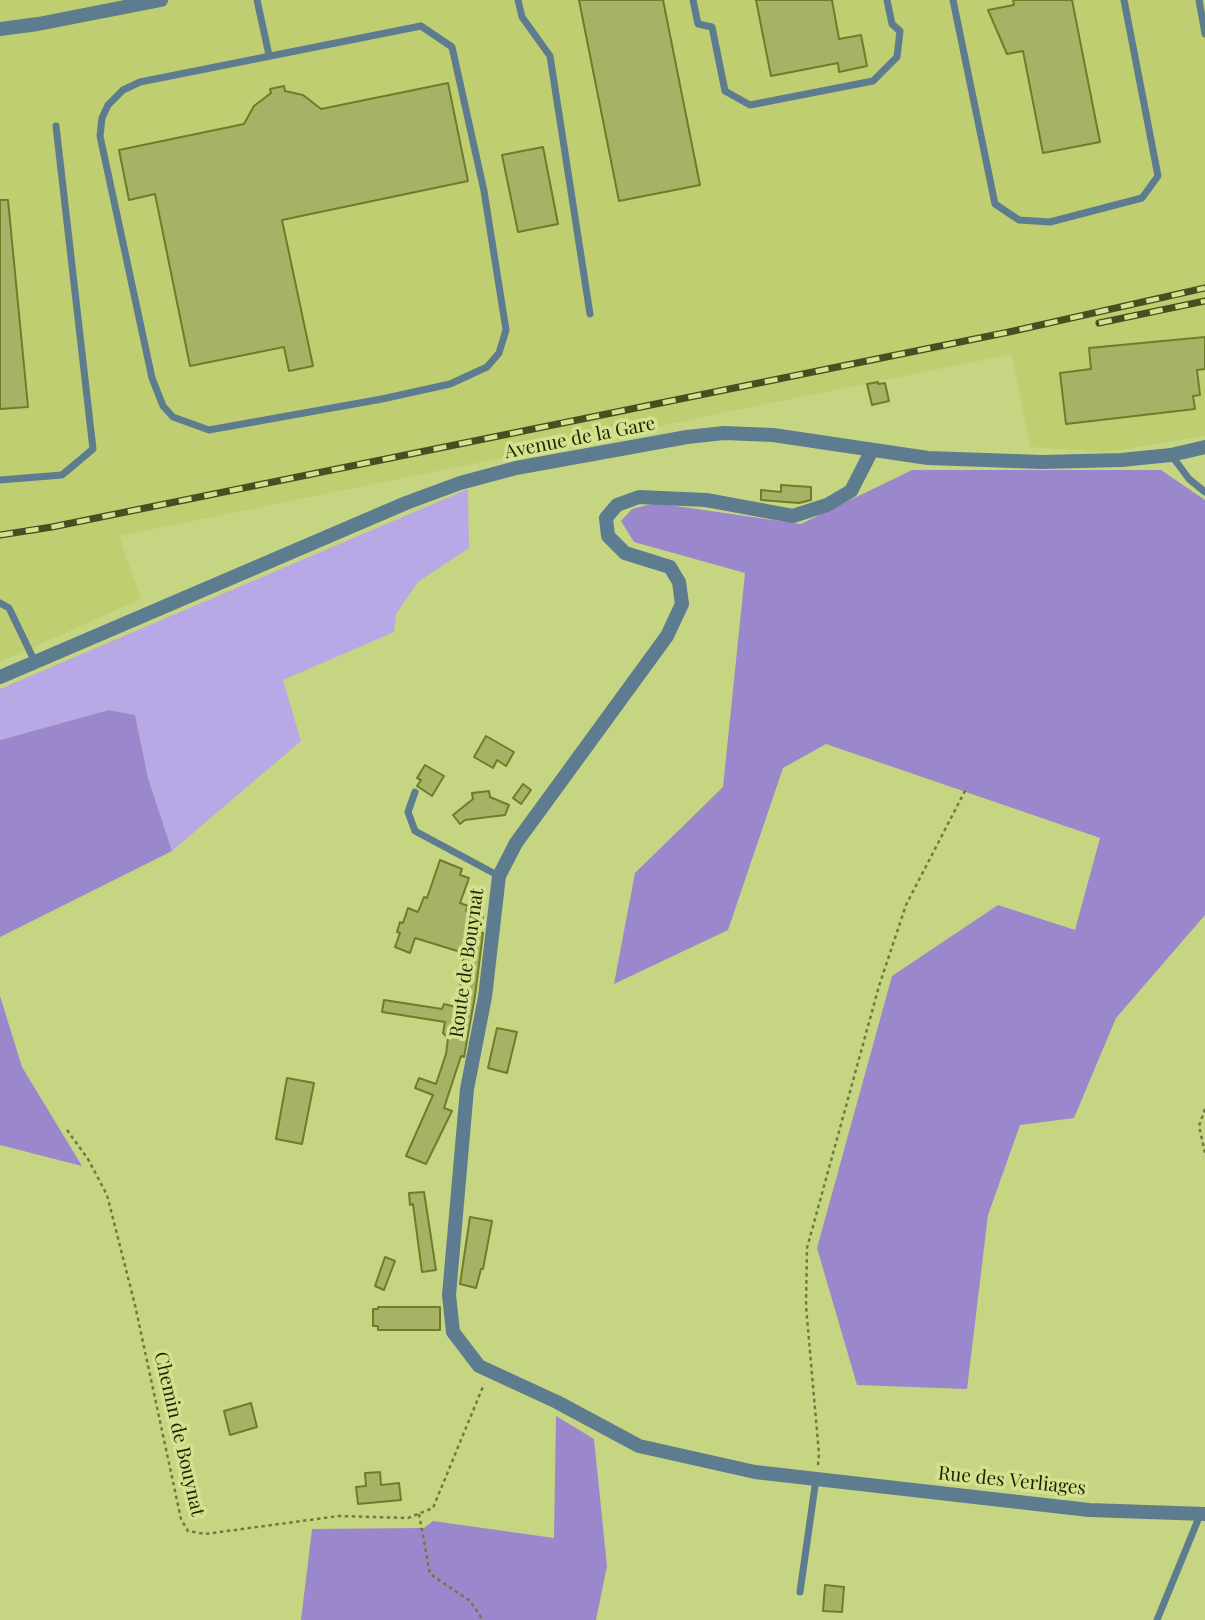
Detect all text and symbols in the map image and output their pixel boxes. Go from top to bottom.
street label: Avenue de la Gare [503,412,657,464]
street label: Route de Bouynat [445,887,489,1039]
street label: Chemin de Bouynat [149,1350,209,1518]
street label: Rue des Verliages [937,1462,1087,1500]

